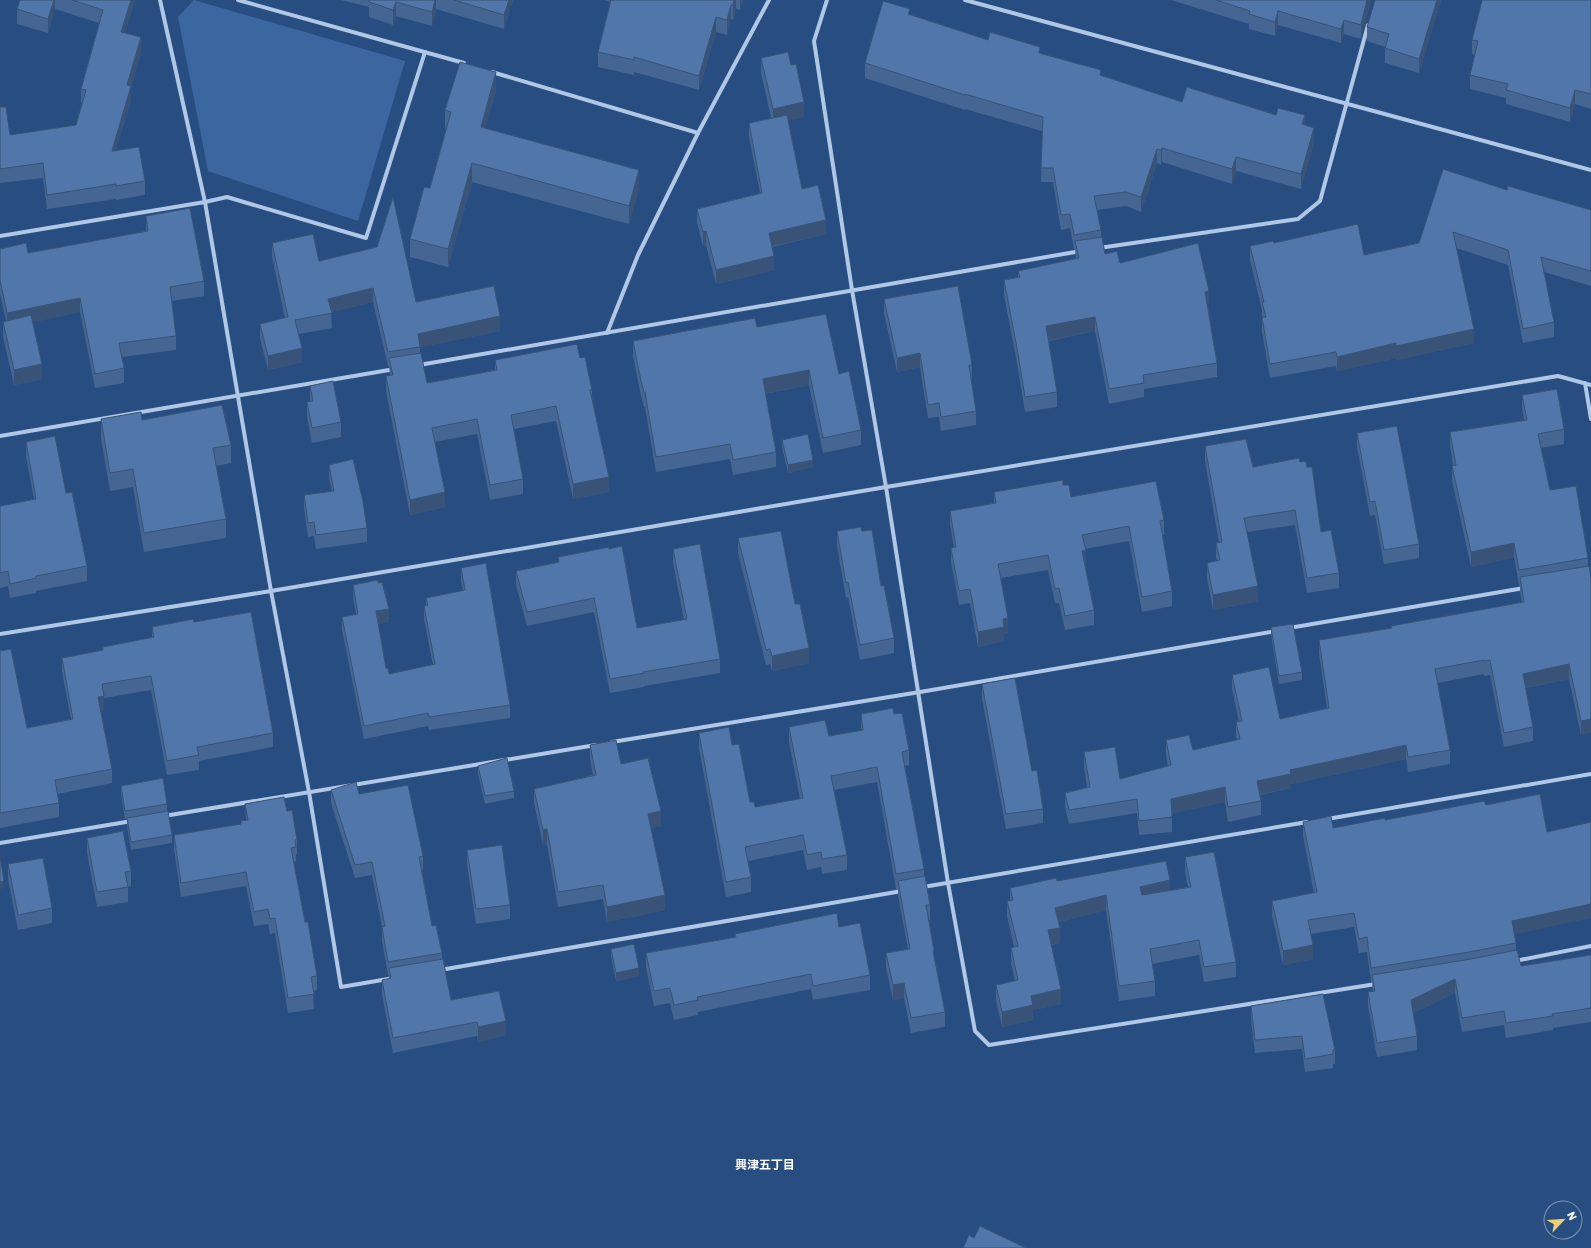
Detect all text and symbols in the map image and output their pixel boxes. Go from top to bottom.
district label: 興津五丁目 [735,1158,795,1172]
north arrow [1543,1200,1583,1240]
text: N [1564,1210,1579,1222]

